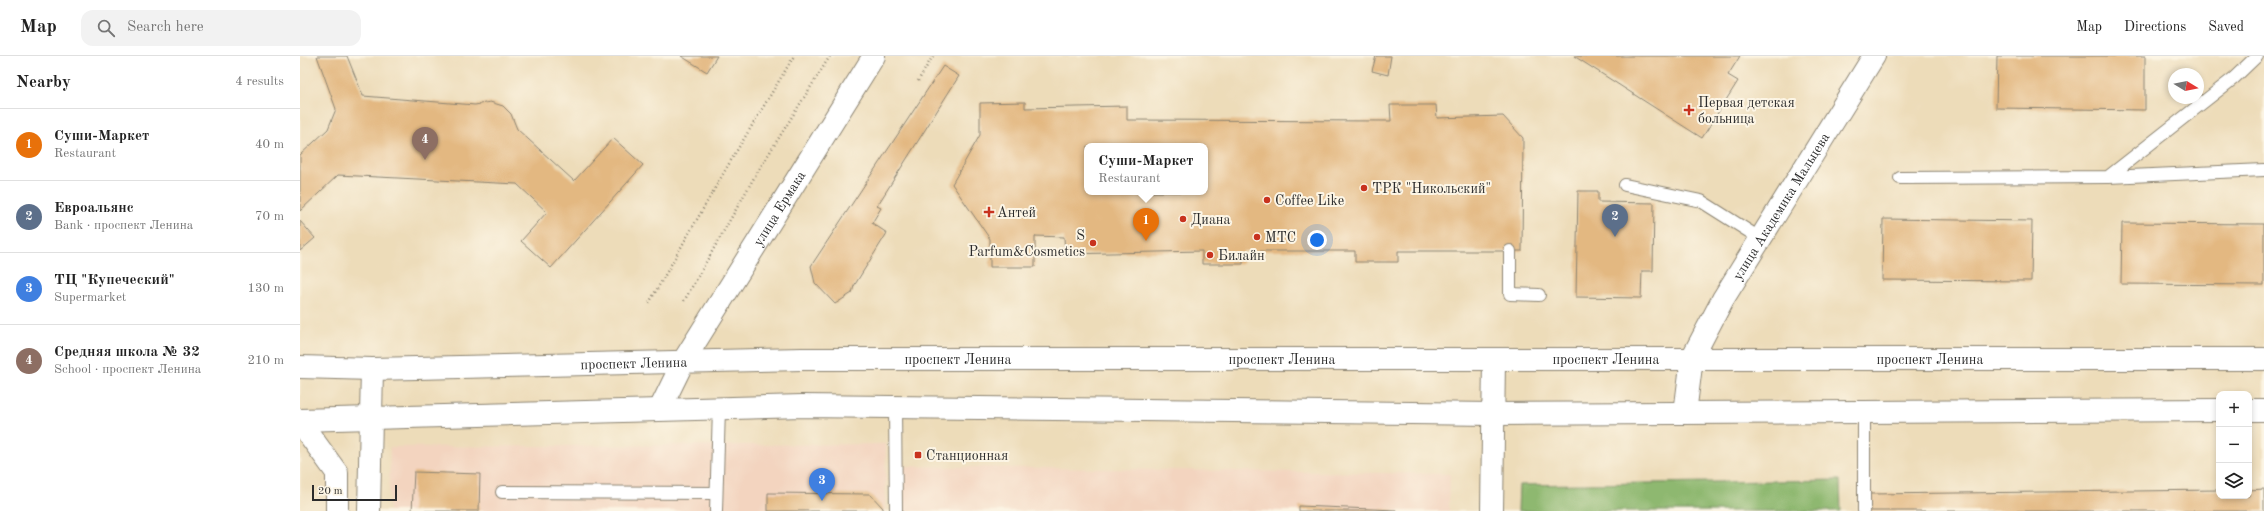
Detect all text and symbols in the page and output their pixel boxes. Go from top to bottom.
search box [81,10,361,46]
icon: search [95,17,117,39]
text: Map [20,18,57,37]
text: Search here [127,20,204,35]
text: Map [2076,20,2102,34]
text: Directions [2124,20,2186,34]
text: Saved [2208,20,2244,34]
north arrow [2168,68,2204,104]
text: Nearby [16,74,71,91]
text: 4 results [235,75,284,88]
place label: Первая детская больница [1698,96,1795,126]
marker: Первая детская больница [1683,104,1695,116]
pin: 4 [412,127,438,160]
text: Суши-Маркет [54,129,149,144]
street label: улица Академика Мальцева [1731,130,1833,283]
text: 1 [25,138,33,151]
text: 40 m [255,138,284,151]
popup [1084,143,1208,195]
text: Restaurant [54,147,116,160]
text: Суши-Маркет [1098,154,1194,169]
street label: улица Ермака [751,169,808,249]
text: Restaurant [1098,172,1161,185]
place label: ТРК "Никольский" [1372,182,1491,196]
marker: ТРК "Никольский" [1359,183,1369,193]
place label: Coffee Like [1275,194,1344,208]
marker: Coffee Like [1262,195,1272,205]
text: Евроальянс [54,201,134,216]
pin: 2 [1602,204,1628,237]
place label: Антей [997,206,1036,220]
marker: Антей [984,207,994,217]
pin: 1 [1133,208,1159,241]
text: 2 [25,210,33,223]
text: 70 m [255,210,284,223]
place label: Диана [1191,213,1230,227]
marker: Диана [1178,214,1188,224]
text: Bank · проспект Ленина [54,219,193,232]
place label: S Parfum&Cosmetics [968,229,1085,259]
your location [1307,230,1327,250]
place label: МТС [1265,231,1296,245]
marker: МТС [1252,232,1262,242]
marker: S Parfum&Cosmetics [1088,238,1098,248]
place label: Билайн [1218,249,1265,263]
marker: Билайн [1205,250,1215,260]
text: ТЦ "Купеческий" [54,273,175,288]
text: 3 [25,282,33,295]
text: 130 m [247,282,284,295]
text: Supermarket [54,291,126,304]
text: Средняя школа № 32 [54,345,200,360]
street label: проспект Ленина [904,353,1011,367]
street label: проспект Ленина [1228,353,1335,367]
street label: проспект Ленина [1552,353,1659,367]
street label: проспект Ленина [1876,353,1983,367]
text: 4 [25,354,33,367]
text: 210 m [247,354,284,367]
street label: проспект Ленина [580,356,688,372]
text: School · проспект Ленина [54,363,201,376]
map controls [2216,391,2252,499]
button: + [2216,391,2252,427]
button: − [2216,427,2252,463]
place label: Станционная [926,449,1008,463]
marker: Станционная [913,450,923,460]
button: layers [2216,463,2252,499]
pin: 3 [809,468,835,501]
scale bar [312,483,397,502]
text: 20 m [318,486,343,497]

